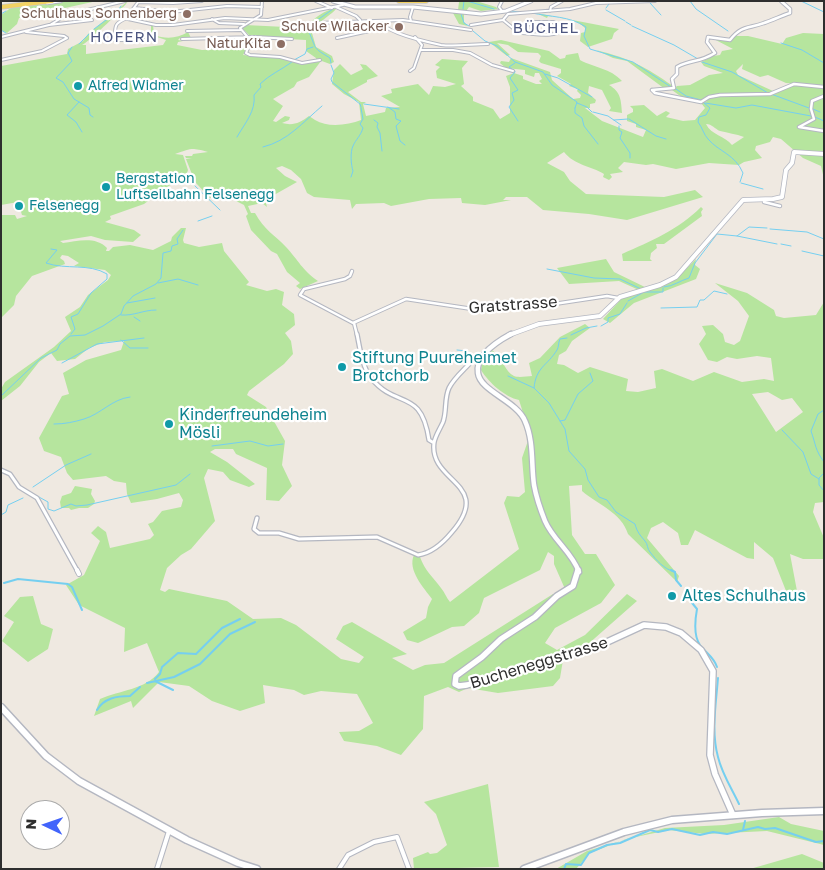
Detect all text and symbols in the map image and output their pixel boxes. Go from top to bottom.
place label: Schulhaus Sonnenberg [21,6,177,22]
marker: Schulhaus Sonnenberg [181,8,193,20]
place label: Schule Wilacker [281,19,389,35]
district label: BÜCHEL [512,19,580,37]
marker: Schule Wilacker [393,21,405,33]
district label: HOFERN [89,28,159,46]
place label: NaturKita [206,36,271,52]
marker: NaturKita [275,38,287,50]
place label: Alfred Widmer [88,78,184,94]
marker: Alfred Widmer [72,80,84,92]
place label: Bergstation Luftseilbahn Felsenegg [116,171,274,203]
marker: Bergstation Luftseilbahn Felsenegg [100,181,112,193]
place label: Felsenegg [29,198,99,214]
marker: Felsenegg [13,200,25,212]
street label: Gratstrasse [468,292,558,318]
place label: Stiftung Puureheimet Brotchorb [352,348,517,386]
marker: Stiftung Puureheimet Brotchorb [336,361,348,373]
place label: Kinderfreundeheim Mösli [179,405,327,443]
marker: Kinderfreundeheim Mösli [163,418,175,430]
place label: Altes Schulhaus [682,586,806,606]
marker: Altes Schulhaus [666,590,678,602]
street label: Bucheneggstrasse [468,633,610,693]
north arrow [20,800,70,850]
text: N [22,818,39,830]

